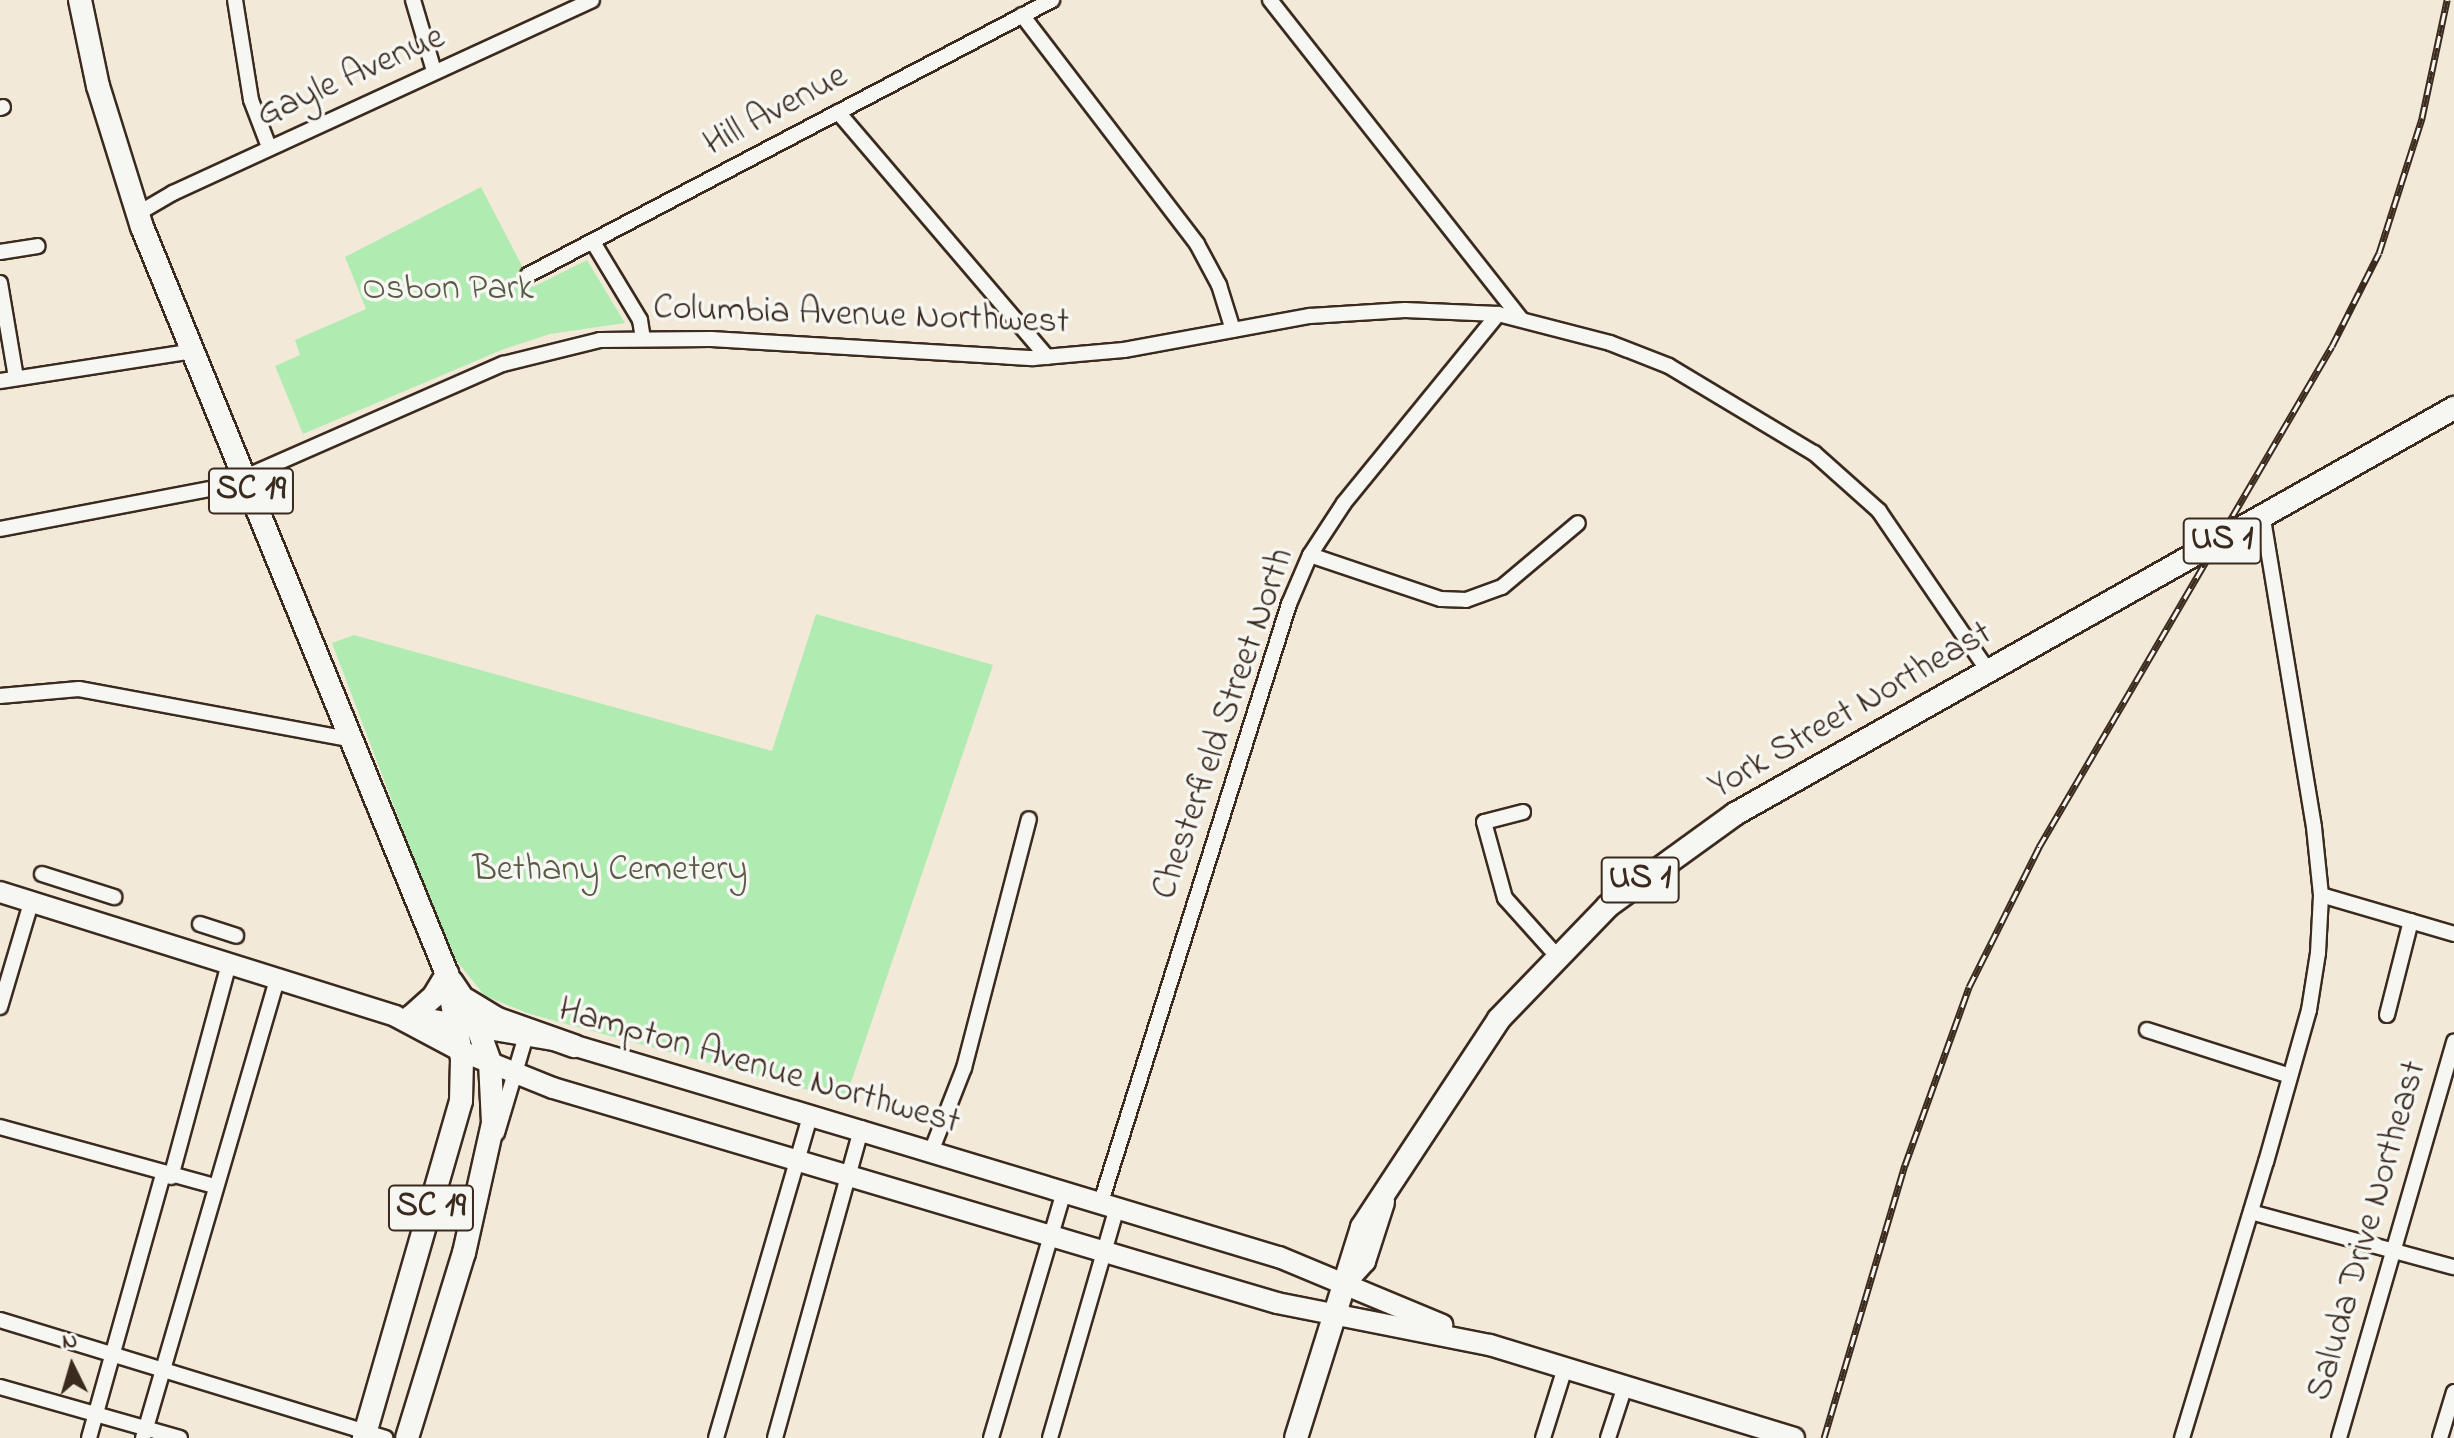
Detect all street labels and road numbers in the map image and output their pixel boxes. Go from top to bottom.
street label: Gayle Avenue [250,16,452,138]
street label: Hill Avenue [697,55,855,167]
street label: Columbia Avenue Northwest [652,287,1070,345]
road number: SC 19 [207,461,295,521]
road number: US 1 [2182,511,2262,571]
street label: Chesterfield Street North [1144,543,1304,905]
street label: York Street Northeast [1702,612,2000,810]
road number: US 1 [1600,850,1680,910]
street label: Hampton Avenue Northwest [553,989,965,1145]
street label: Saluda Drive Northeast [2299,1056,2437,1406]
road number: SC 19 [387,1178,475,1238]

